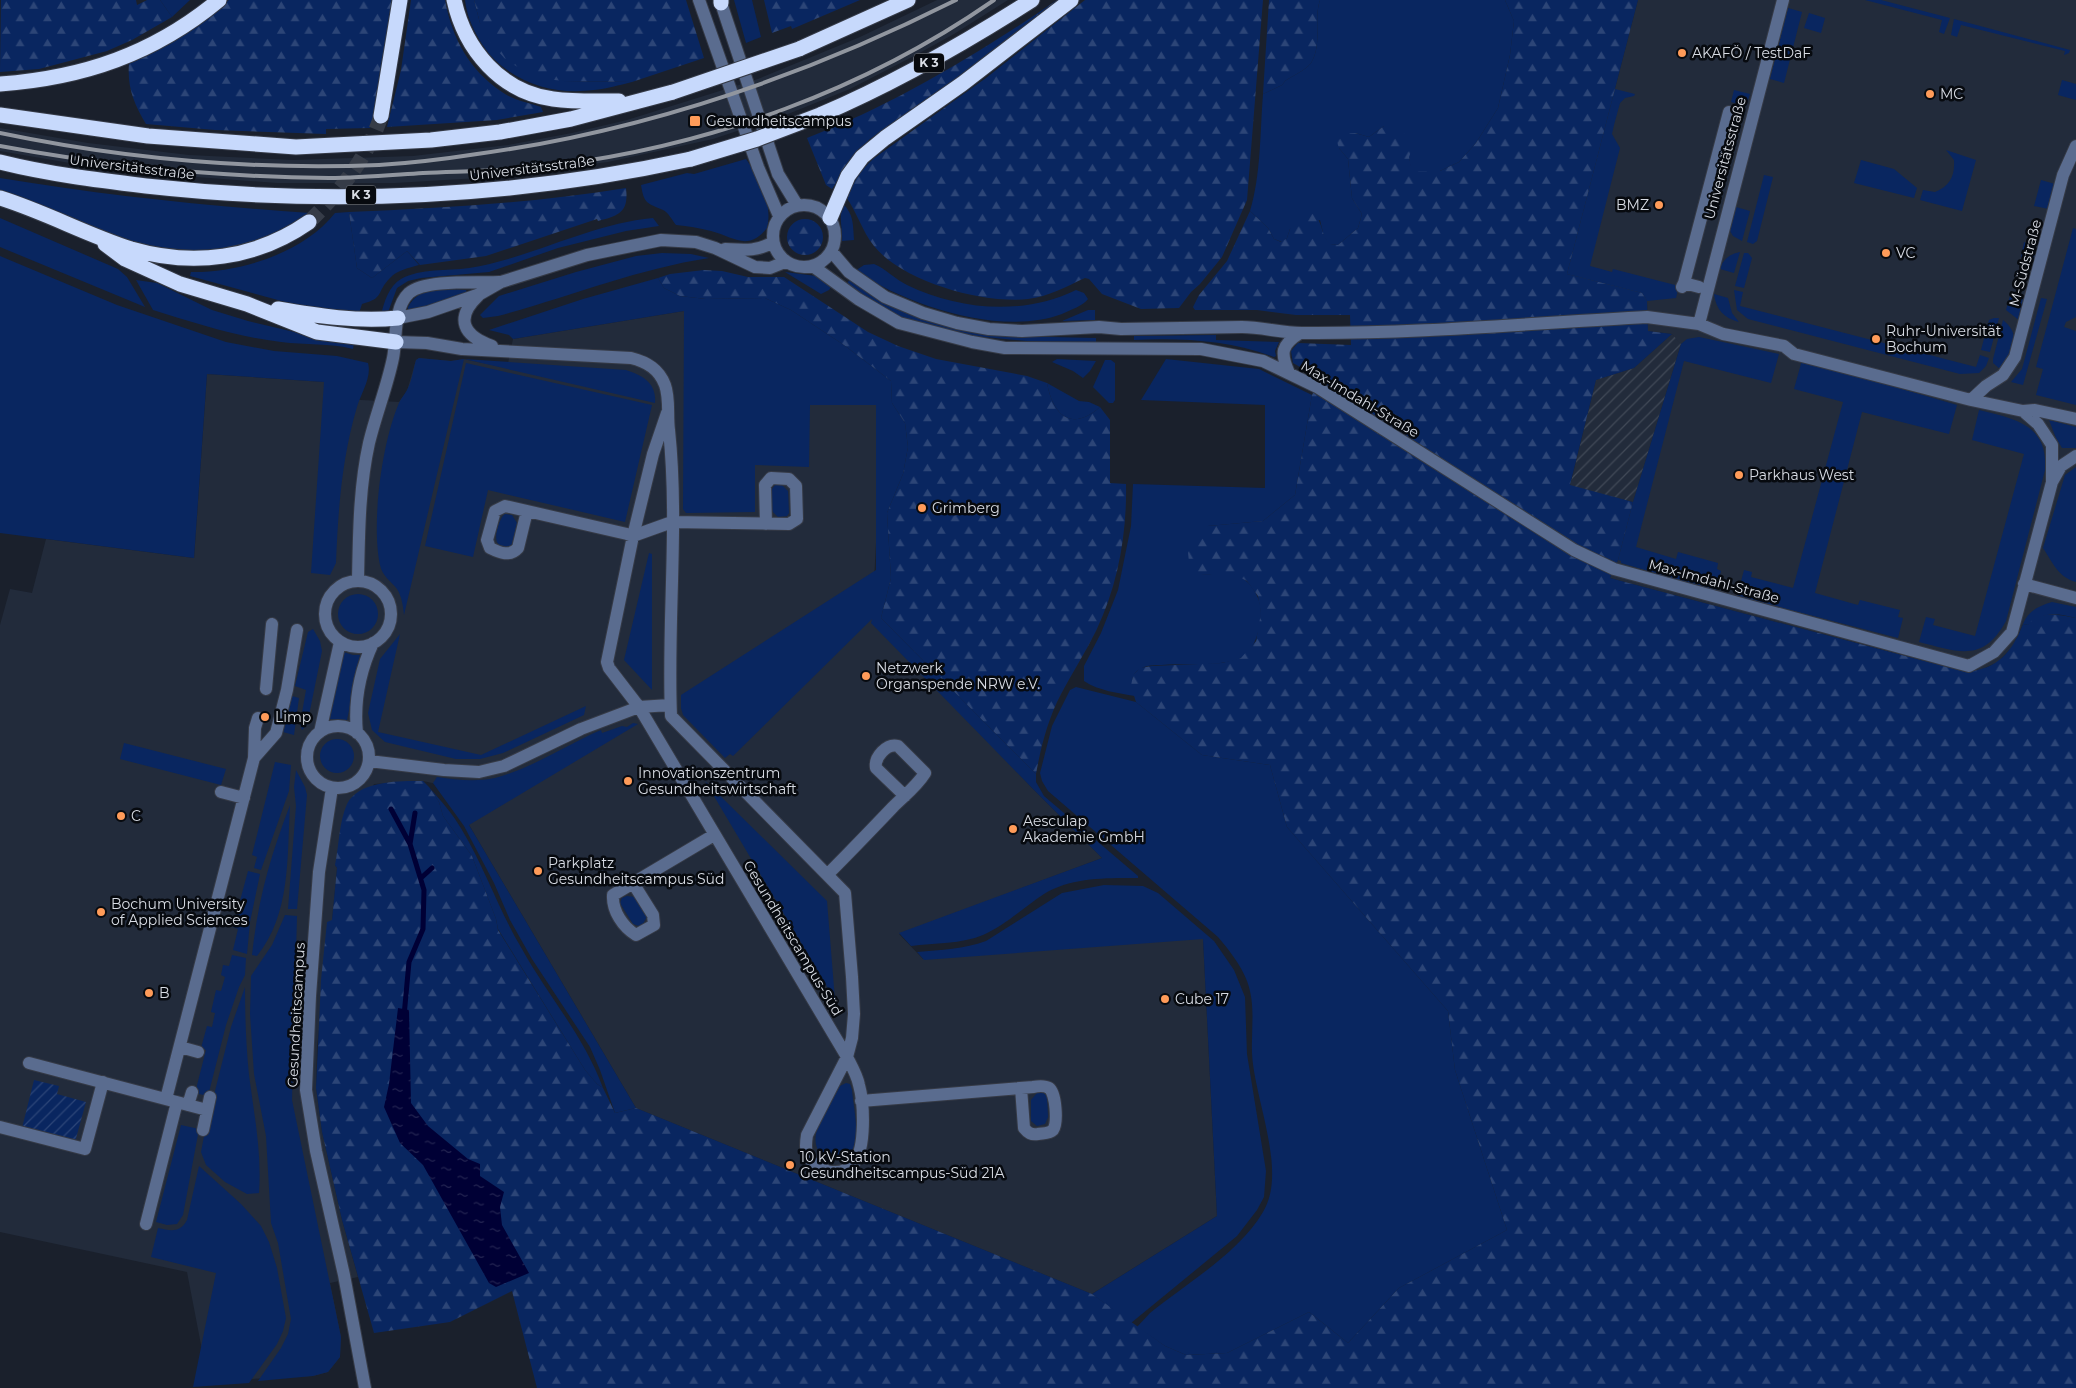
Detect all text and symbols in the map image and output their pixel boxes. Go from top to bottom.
place label: AKAFÖ / TestDaF [1692,44,1811,62]
marker: AKAFÖ / TestDaF [1676,47,1688,59]
road number: K 3 [914,54,944,72]
place label: MC [1940,85,1963,103]
marker: MC [1924,88,1936,100]
street label: Universitätsstraße [1700,95,1750,221]
place label: Gesundheitscampus [706,112,851,130]
marker: Gesundheitscampus [688,114,702,128]
street label: Universitätsstraße [68,150,196,184]
street label: Universitätsstraße [468,151,596,185]
road number: K 3 [346,186,376,204]
place label: BMZ [1616,196,1649,214]
marker: BMZ [1653,199,1665,211]
street label: M-Südstraße [2005,217,2045,309]
place label: VC [1896,244,1915,262]
marker: VC [1880,247,1892,259]
place label: Ruhr-Universität Bochum [1886,322,2002,356]
marker: Ruhr-Universität Bochum [1870,333,1882,345]
street label: Max-Imdahl-Straße [1298,357,1422,441]
place label: Parkhaus West [1749,466,1855,484]
marker: Parkhaus West [1733,469,1745,481]
place label: Grimberg [932,499,1000,517]
marker: Grimberg [916,502,928,514]
street label: Max-Imdahl-Straße [1647,555,1781,607]
place label: Netzwerk Organspende NRW e.V. [876,659,1040,693]
marker: Netzwerk Organspende NRW e.V. [860,670,872,682]
place label: Limp [275,708,311,726]
marker: Limp [259,711,271,723]
place label: Innovationszentrum Gesundheitswirtschaft [638,764,797,798]
marker: Innovationszentrum Gesundheitswirtschaft [622,775,634,787]
place label: C [131,807,141,825]
marker: C [115,810,127,822]
place label: Aesculap Akademie GmbH [1023,812,1145,846]
marker: Aesculap Akademie GmbH [1007,823,1019,835]
place label: Parkplatz Gesundheitscampus Süd [548,854,724,888]
street label: Gesundheitscampus-Süd [739,857,847,1019]
marker: Parkplatz Gesundheitscampus Süd [532,865,544,877]
place label: Bochum University of Applied Sciences [111,895,248,929]
marker: Bochum University of Applied Sciences [95,906,107,918]
street label: Gesundheitscampus [283,942,309,1088]
place label: B [159,984,170,1002]
marker: B [143,987,155,999]
place label: Cube 17 [1175,990,1229,1008]
marker: Cube 17 [1159,993,1171,1005]
place label: 10 kV-Station Gesundheitscampus-Süd 21A [800,1148,1006,1182]
marker: 10 kV-Station Gesundheitscampus-Süd 21A [784,1159,796,1171]

